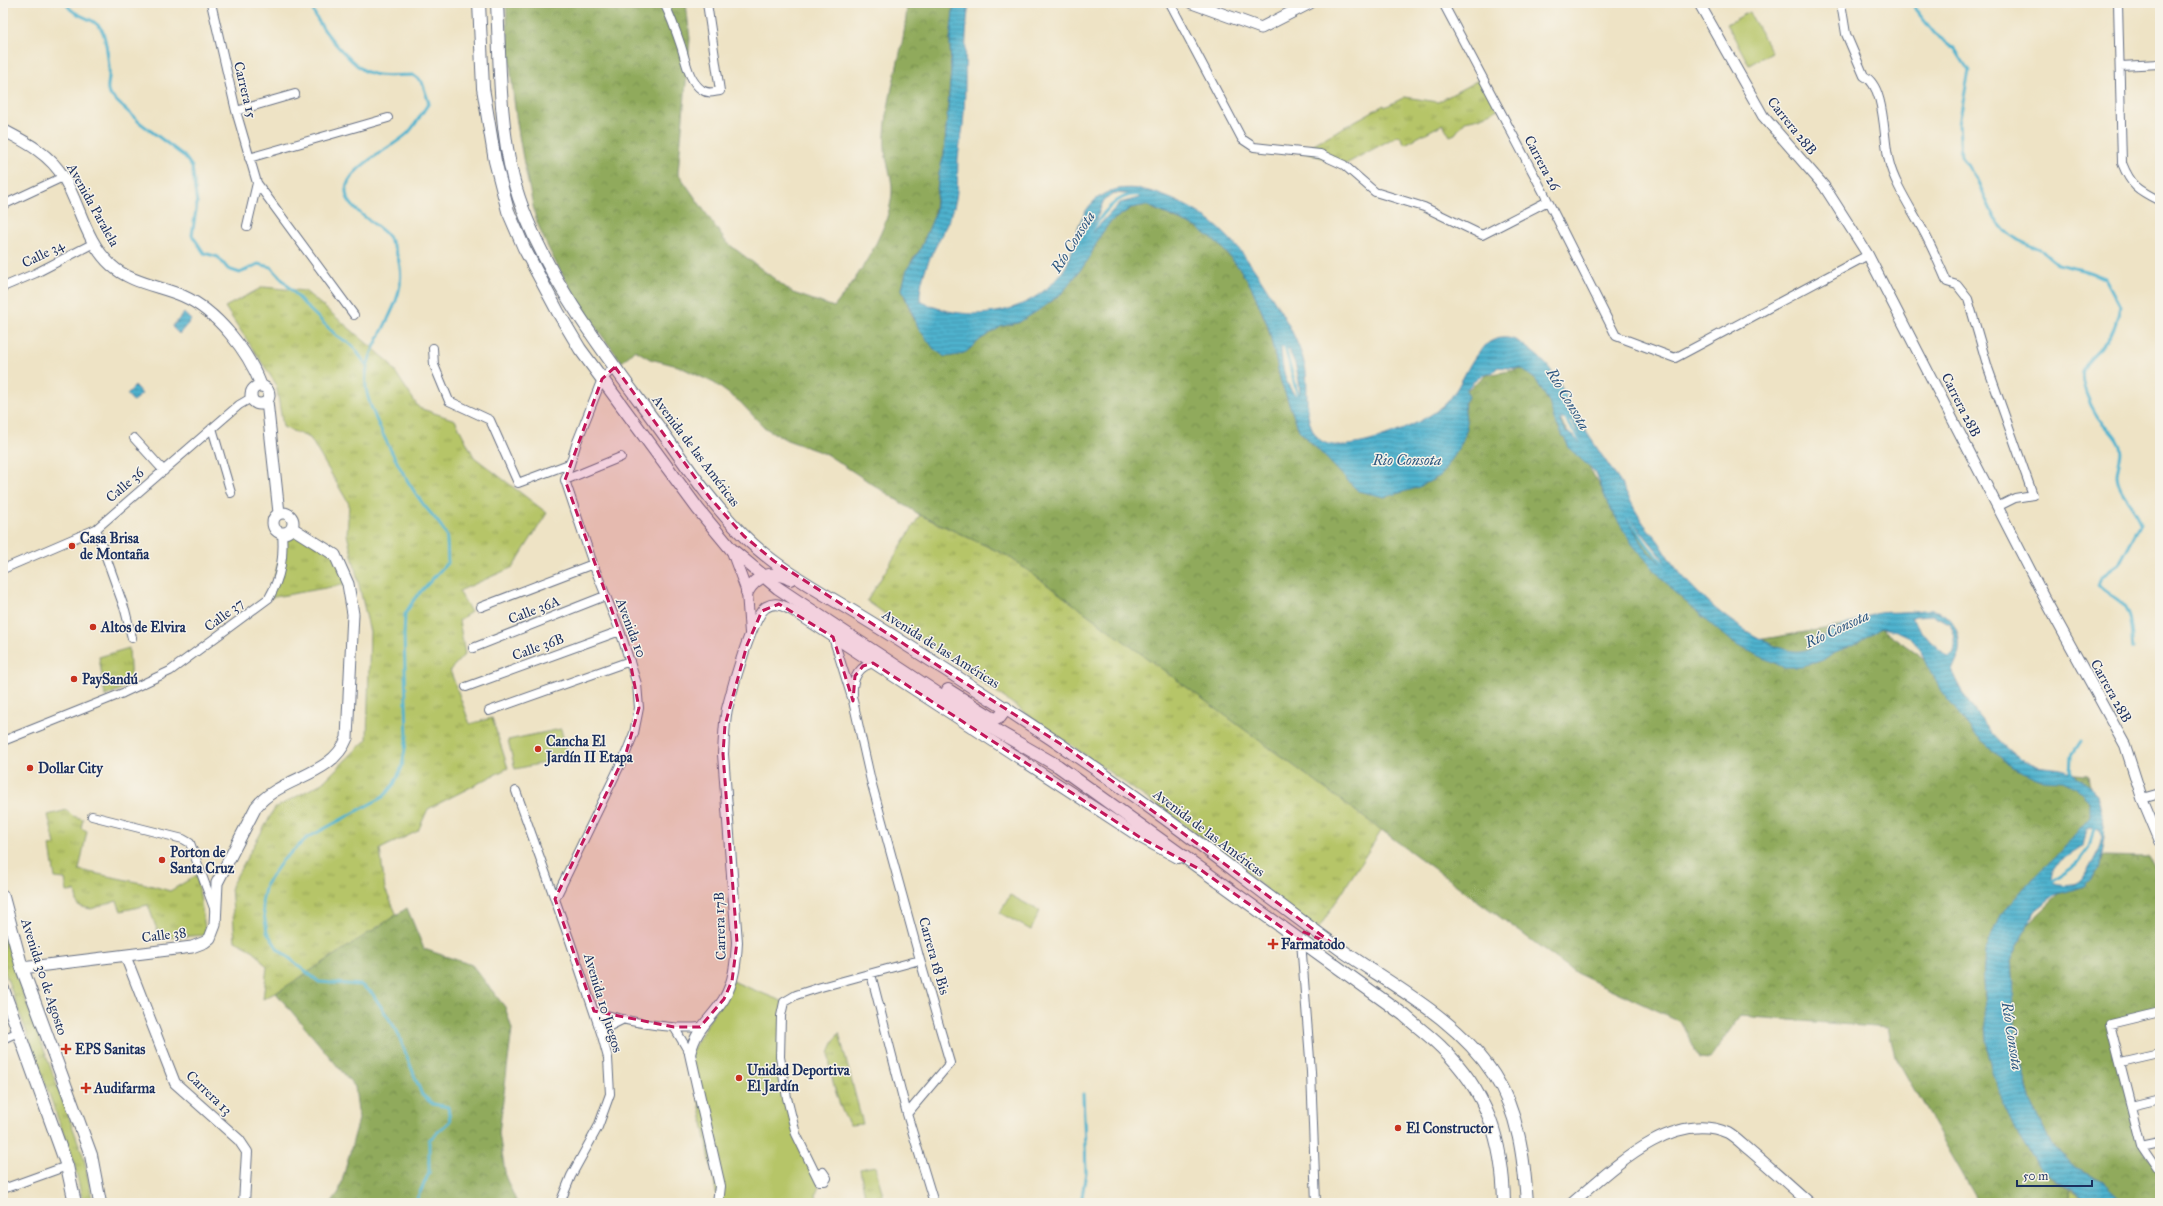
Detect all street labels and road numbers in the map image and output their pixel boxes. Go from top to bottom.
street label: Carrera 15 [230,60,260,121]
street label: Carrera 28B [1764,94,1820,158]
street label: Carrera 26 [1520,133,1564,194]
street label: Avenida Paralela [63,159,123,250]
street label: Calle 34 [19,236,68,272]
street label: Carrera 28B [1938,370,1984,440]
street label: Avenida de las Américas [648,391,743,510]
street label: Calle 36 [103,463,148,506]
street label: Calle 36A [506,592,563,628]
street label: Calle 37 [201,595,247,635]
street label: Avenida 10 [612,595,650,660]
street label: Avenida de las Américas [878,605,1003,692]
street label: Calle 36B [510,630,566,664]
street label: Carrera 28B [2087,656,2135,726]
street label: Avenida de las Américas [1149,785,1268,880]
street label: Carrera 17B [710,892,730,960]
street label: Carrera 18 Bis [915,915,953,997]
street label: Avenida 30 de Agosto [17,916,71,1037]
street label: Calle 38 [141,924,187,946]
street label: Avenida 10 Juegos [579,950,626,1055]
street label: Carrera 13 [183,1067,235,1119]

